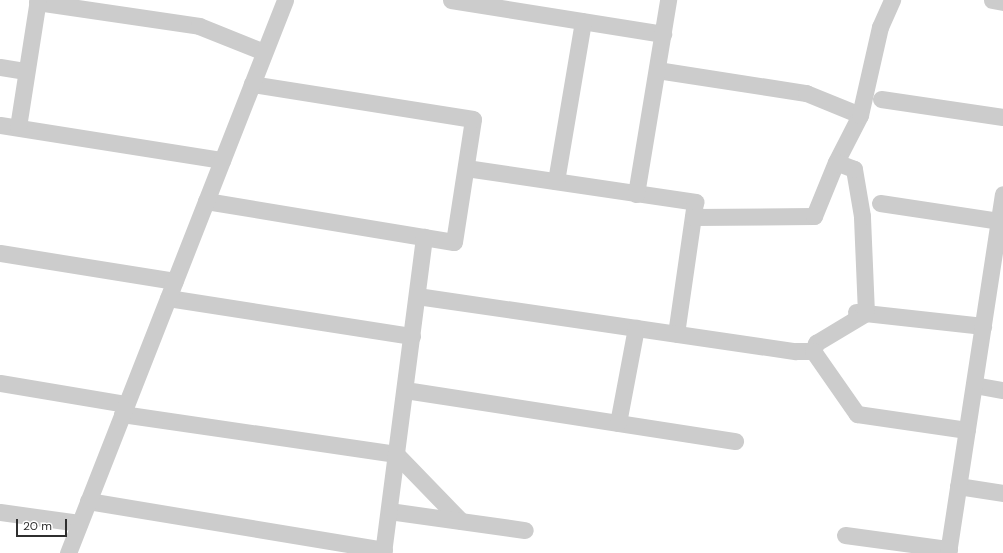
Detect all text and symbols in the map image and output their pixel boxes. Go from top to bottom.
scale bar [18,511,69,537]
text: 20 m [23,518,52,534]

